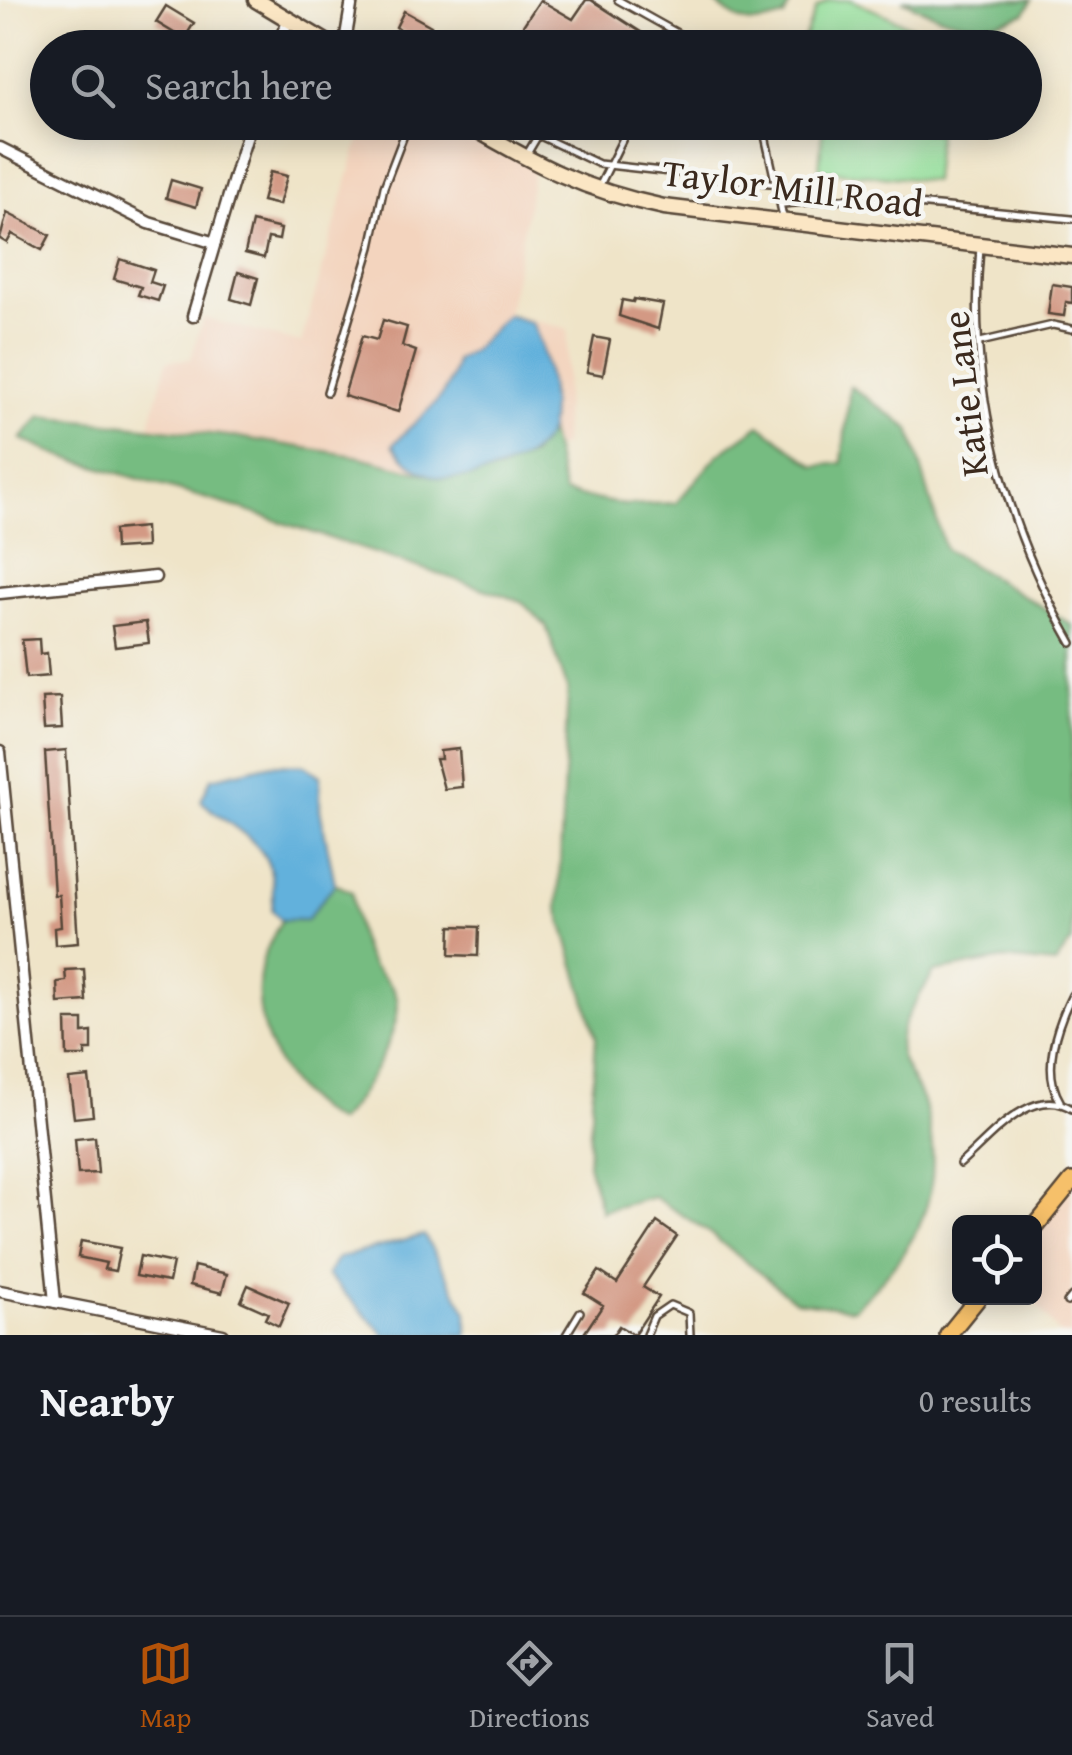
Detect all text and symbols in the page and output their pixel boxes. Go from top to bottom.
search box [30,30,1042,140]
text: Search here [145,57,333,113]
icon: search [65,58,120,113]
street label: Taylor Mill Road [660,143,927,231]
street label: Katie Lane [926,308,1002,480]
map controls [952,1215,1042,1305]
button: locate [952,1215,1042,1305]
text: Nearby [40,1370,174,1431]
text: 0 results [919,1377,1032,1424]
tab: Map [138,1636,193,1737]
tab: Directions [469,1636,590,1737]
tab: Saved [866,1636,934,1737]

